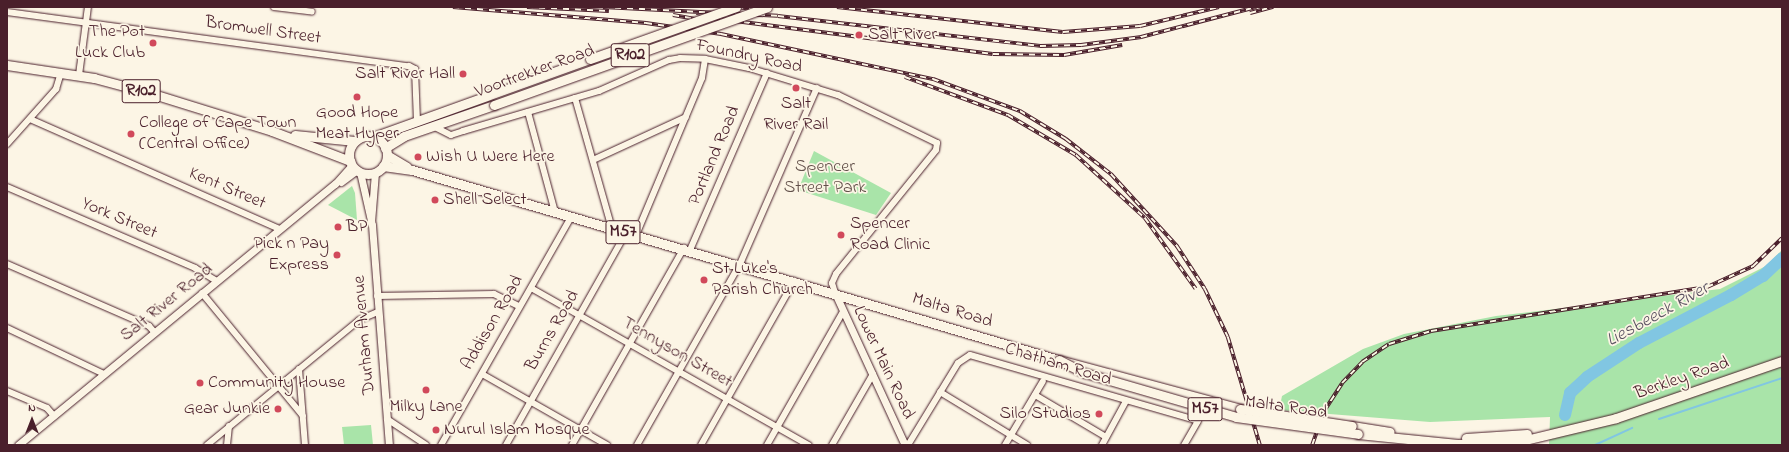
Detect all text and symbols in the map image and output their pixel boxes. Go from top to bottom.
street label: Bromwell Street [204,12,322,50]
place label: The Pot Luck Club [75,22,145,64]
place label: Salt River [868,24,937,46]
marker: Salt River [853,29,865,41]
street label: Foundry Road [694,35,804,79]
marker: The Pot Luck Club [148,38,158,48]
street label: Voortrekker Road [472,40,598,104]
road number: R102 [610,40,650,70]
place label: Salt River Hall [355,63,455,85]
marker: Salt River Hall [458,69,468,79]
road number: R102 [121,76,161,106]
marker: Salt River Rail [791,83,801,93]
marker: Good Hope Meat Hyper [352,92,362,102]
place label: Salt River Rail [764,94,828,136]
place label: Good Hope Meat Hyper [315,103,399,146]
street label: Portland Road [684,103,746,209]
place label: College of Cape Town (Central Office) [139,113,296,156]
marker: College of Cape Town (Central Office) [126,129,136,139]
place label: Wish U Were Here [426,146,555,168]
marker: Wish U Were Here [413,152,423,162]
park label: Spencer Street Park [784,157,866,200]
street label: Kent Street [185,163,269,215]
place label: Shell Select [443,189,526,211]
street label: York Street [78,193,160,245]
marker: Shell Select [430,195,440,205]
place label: Spencer Road Clinic [850,214,930,256]
place label: BP [346,216,367,238]
road number: M57 [605,217,641,247]
marker: BP [333,222,343,232]
marker: Spencer Road Clinic [835,229,847,241]
place label: Pick n Pay Express [254,234,329,276]
marker: Pick n Pay Express [332,250,342,260]
street label: Salt River Road [116,259,218,347]
place label: St Luke's Parish Church [712,259,813,302]
street label: Addison Road [457,272,529,374]
street label: Durham Avenue [349,274,381,396]
marker: St Luke's Parish Church [699,275,709,285]
water label: Liesbeeck River [1603,278,1713,352]
street label: Burns Road [521,287,585,375]
street label: Malta Road [909,289,995,333]
street label: Lower Main Road [847,303,919,423]
street label: Tennyson Street [618,313,736,393]
street label: Chatham Road [1002,339,1114,391]
street label: Berkley Road [1632,353,1732,405]
place label: Community House [208,372,345,394]
marker: Community House [195,378,205,388]
marker: Milky Lane [421,385,431,395]
street label: Malta Road [1243,392,1329,424]
road number: M57 [1187,394,1223,424]
place label: Milky Lane [390,396,462,418]
place label: Gear Junkie [184,398,270,420]
north arrow [12,400,52,440]
text: N [28,400,36,416]
place label: Silo Studios [1000,403,1091,425]
marker: Gear Junkie [273,404,283,414]
marker: Silo Studios [1094,409,1104,419]
place label: Nurul Islam Mosque [444,419,590,441]
marker: Nurul Islam Mosque [431,425,441,435]

